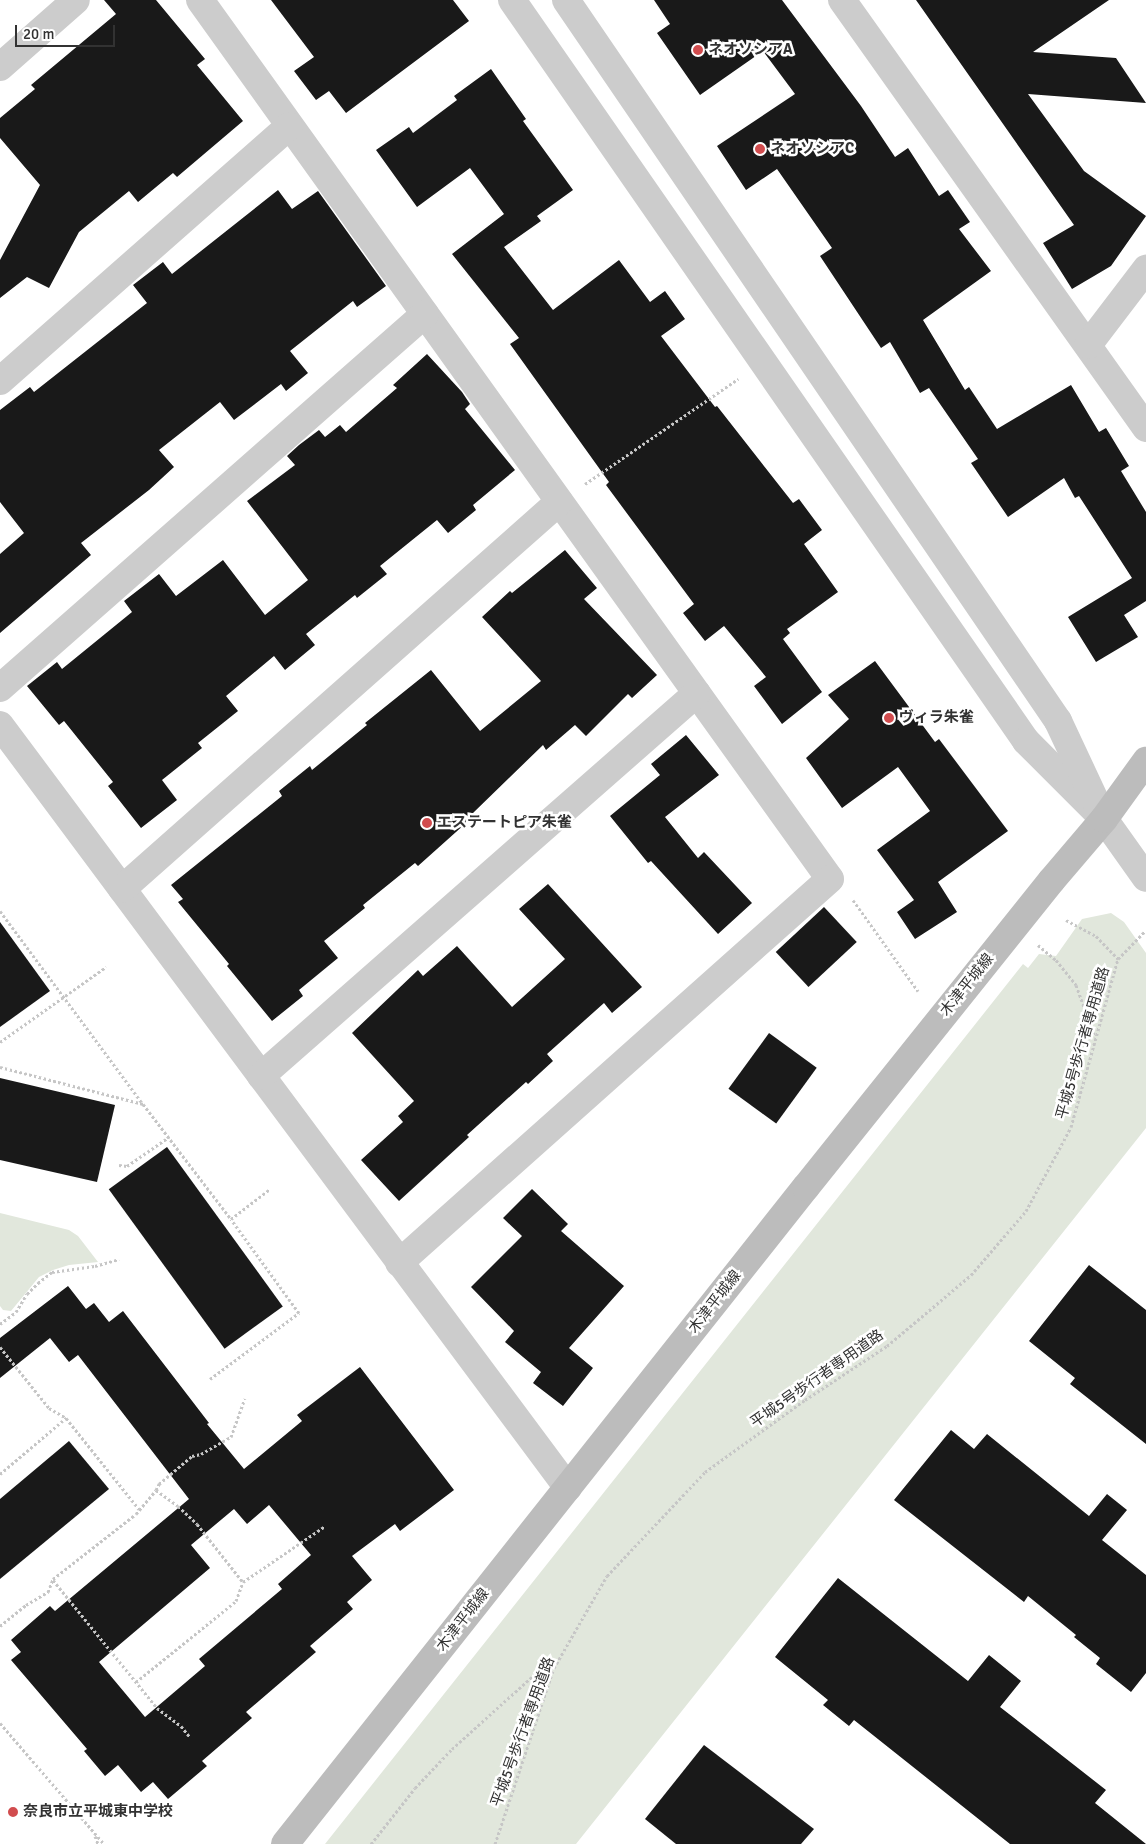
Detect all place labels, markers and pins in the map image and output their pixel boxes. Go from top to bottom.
place label: ネオソシアA [708,41,793,59]
marker: ネオソシアA [692,44,704,56]
place label: ネオソシアC [770,140,854,158]
marker: ネオソシアC [754,143,766,155]
place label: ヴィラ朱雀 [899,709,974,727]
marker: ヴィラ朱雀 [883,712,895,724]
place label: エステートピア朱雀 [437,814,572,832]
marker: エステートピア朱雀 [421,817,433,829]
place label: 奈良市立平城東中学校 [23,1803,173,1821]
marker: 奈良市立平城東中学校 [7,1806,19,1818]

